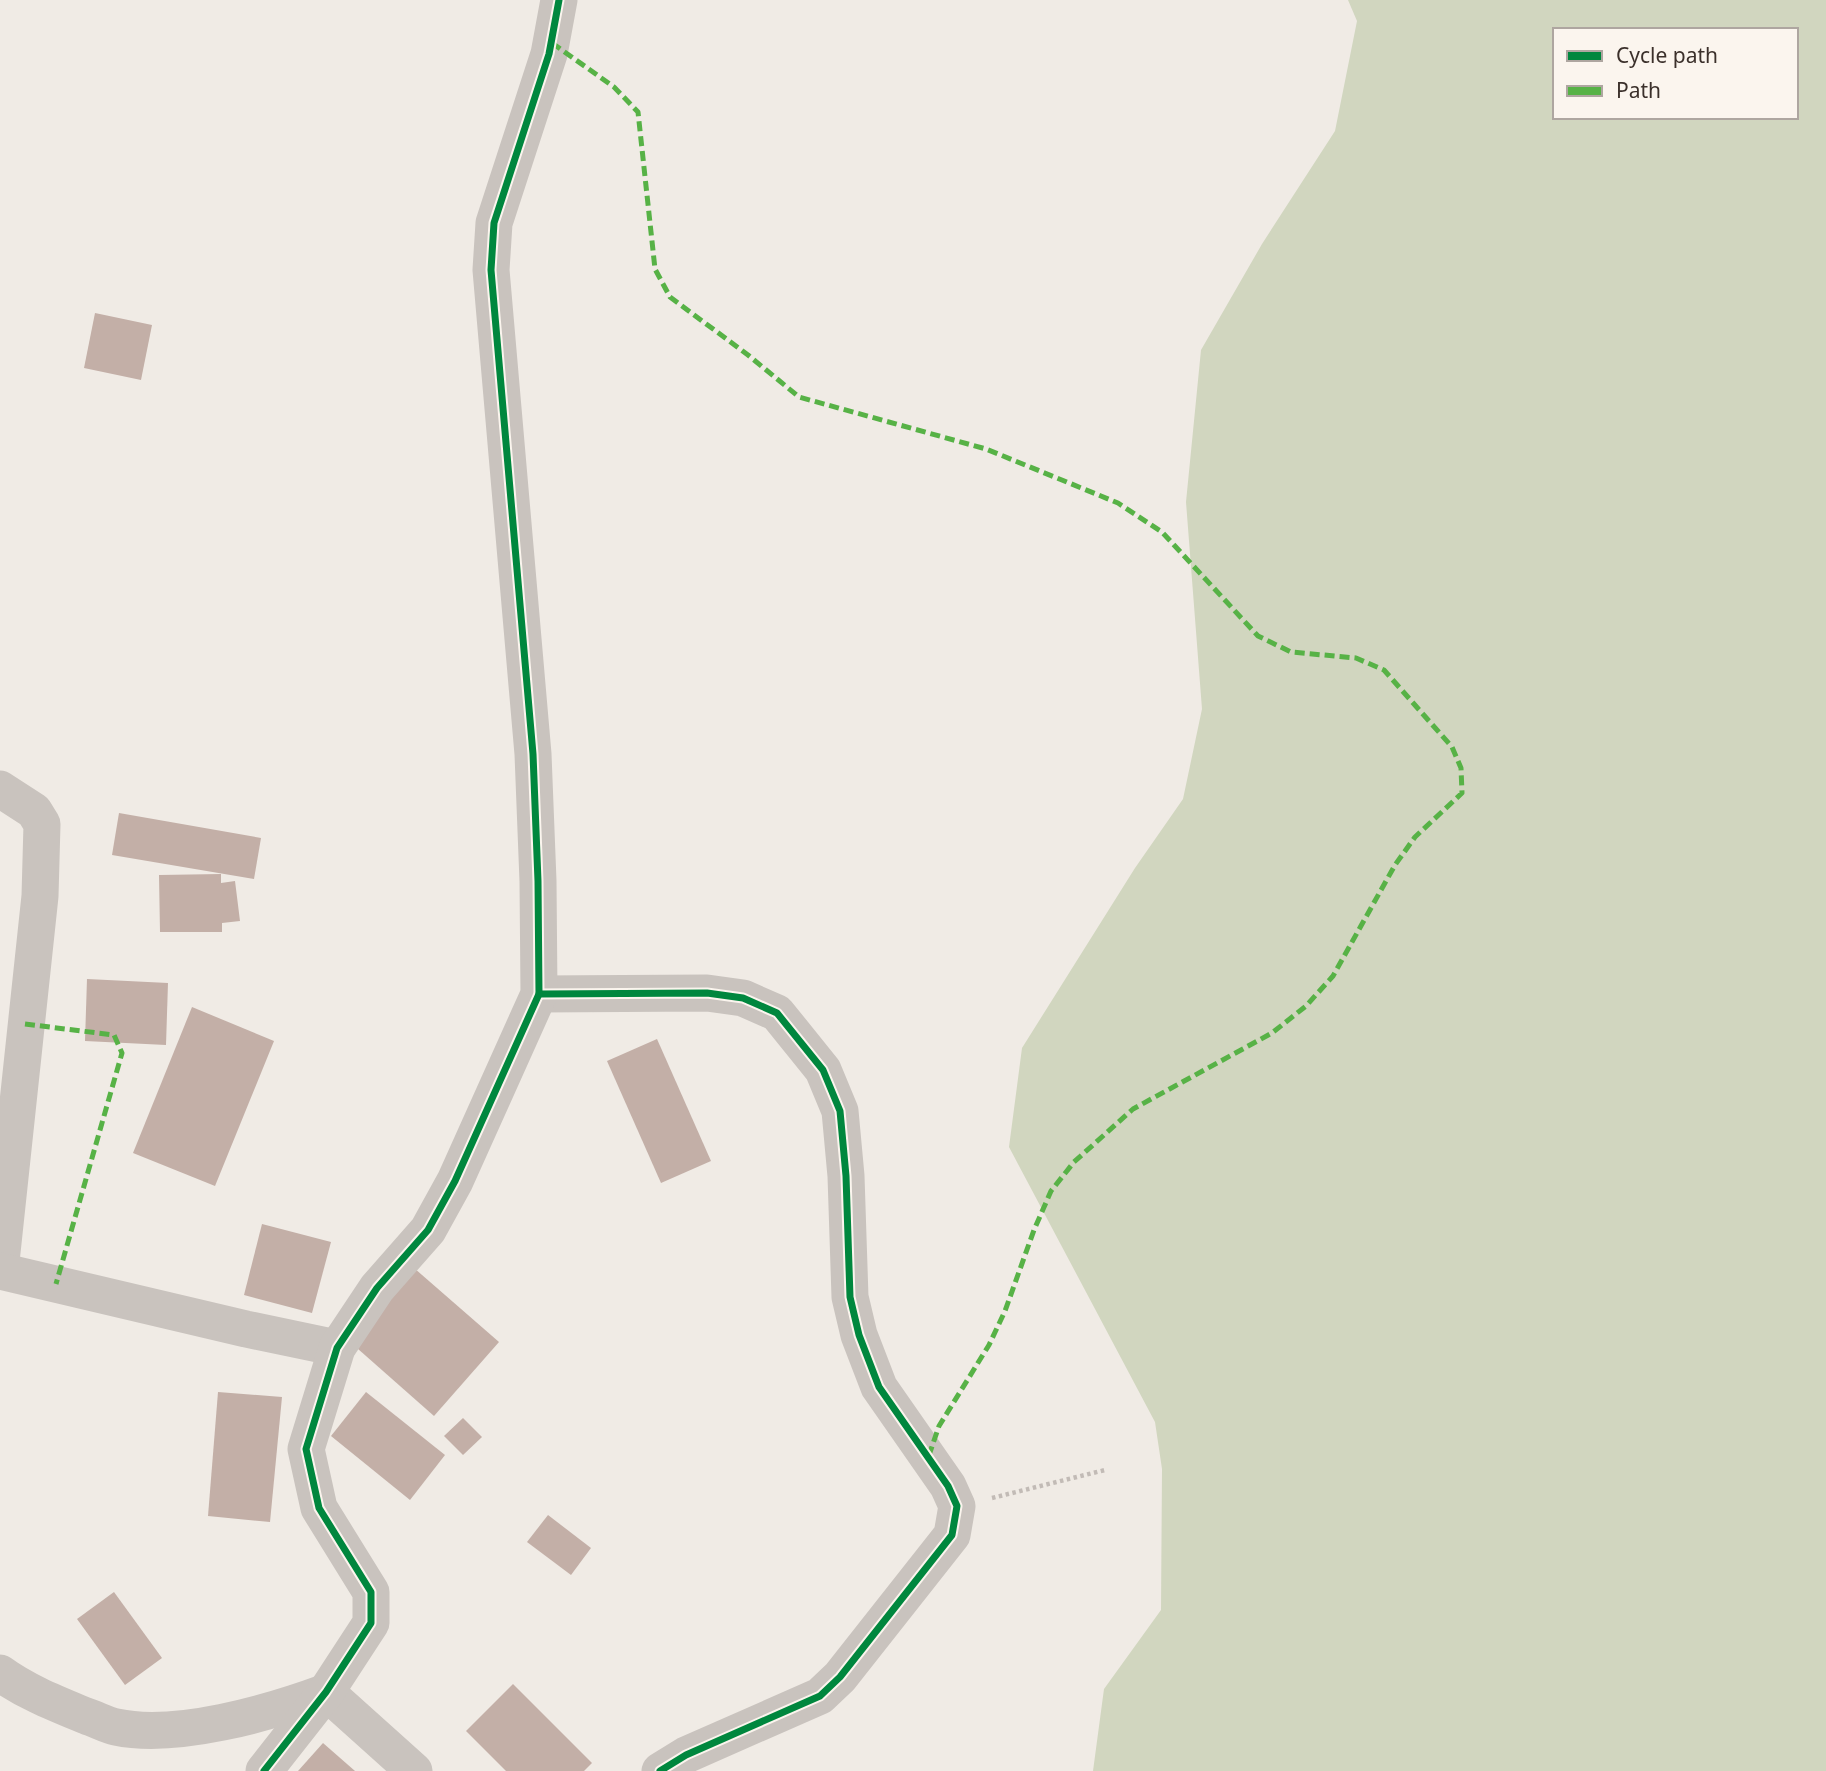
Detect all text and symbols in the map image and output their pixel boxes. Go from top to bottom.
legend [1553,28,1798,119]
text: Cycle path [1616,41,1718,69]
text: Path [1616,76,1661,104]

